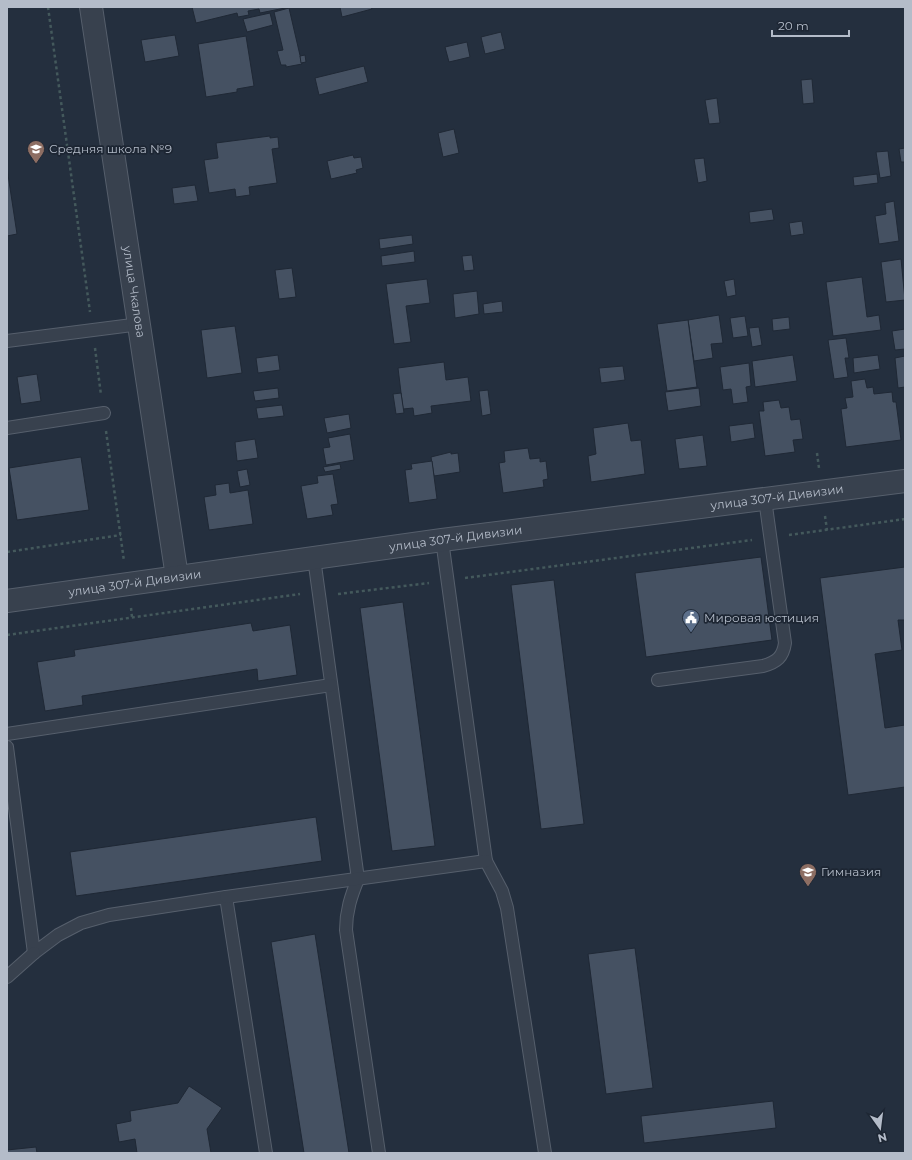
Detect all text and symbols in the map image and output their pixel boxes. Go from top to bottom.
scale bar [772,12,849,38]
text: 20 m [778,18,809,33]
school or university icon: Средняя школа №9 [26,139,46,164]
place label: Средняя школа №9 [49,141,172,156]
street label: улица Чкалова [120,244,149,339]
street label: улица 307-й Дивизии [709,481,844,513]
street label: улица 307-й Дивизии [387,522,523,554]
street label: улица 307-й Дивизии [66,566,202,599]
public building icon: Мировая юстиция [681,608,701,633]
place label: Мировая юстиция [704,610,819,625]
school or university icon: Гимназия [798,862,818,887]
place label: Гимназия [821,864,881,879]
north arrow [860,1108,900,1148]
text: N [876,1130,888,1146]

